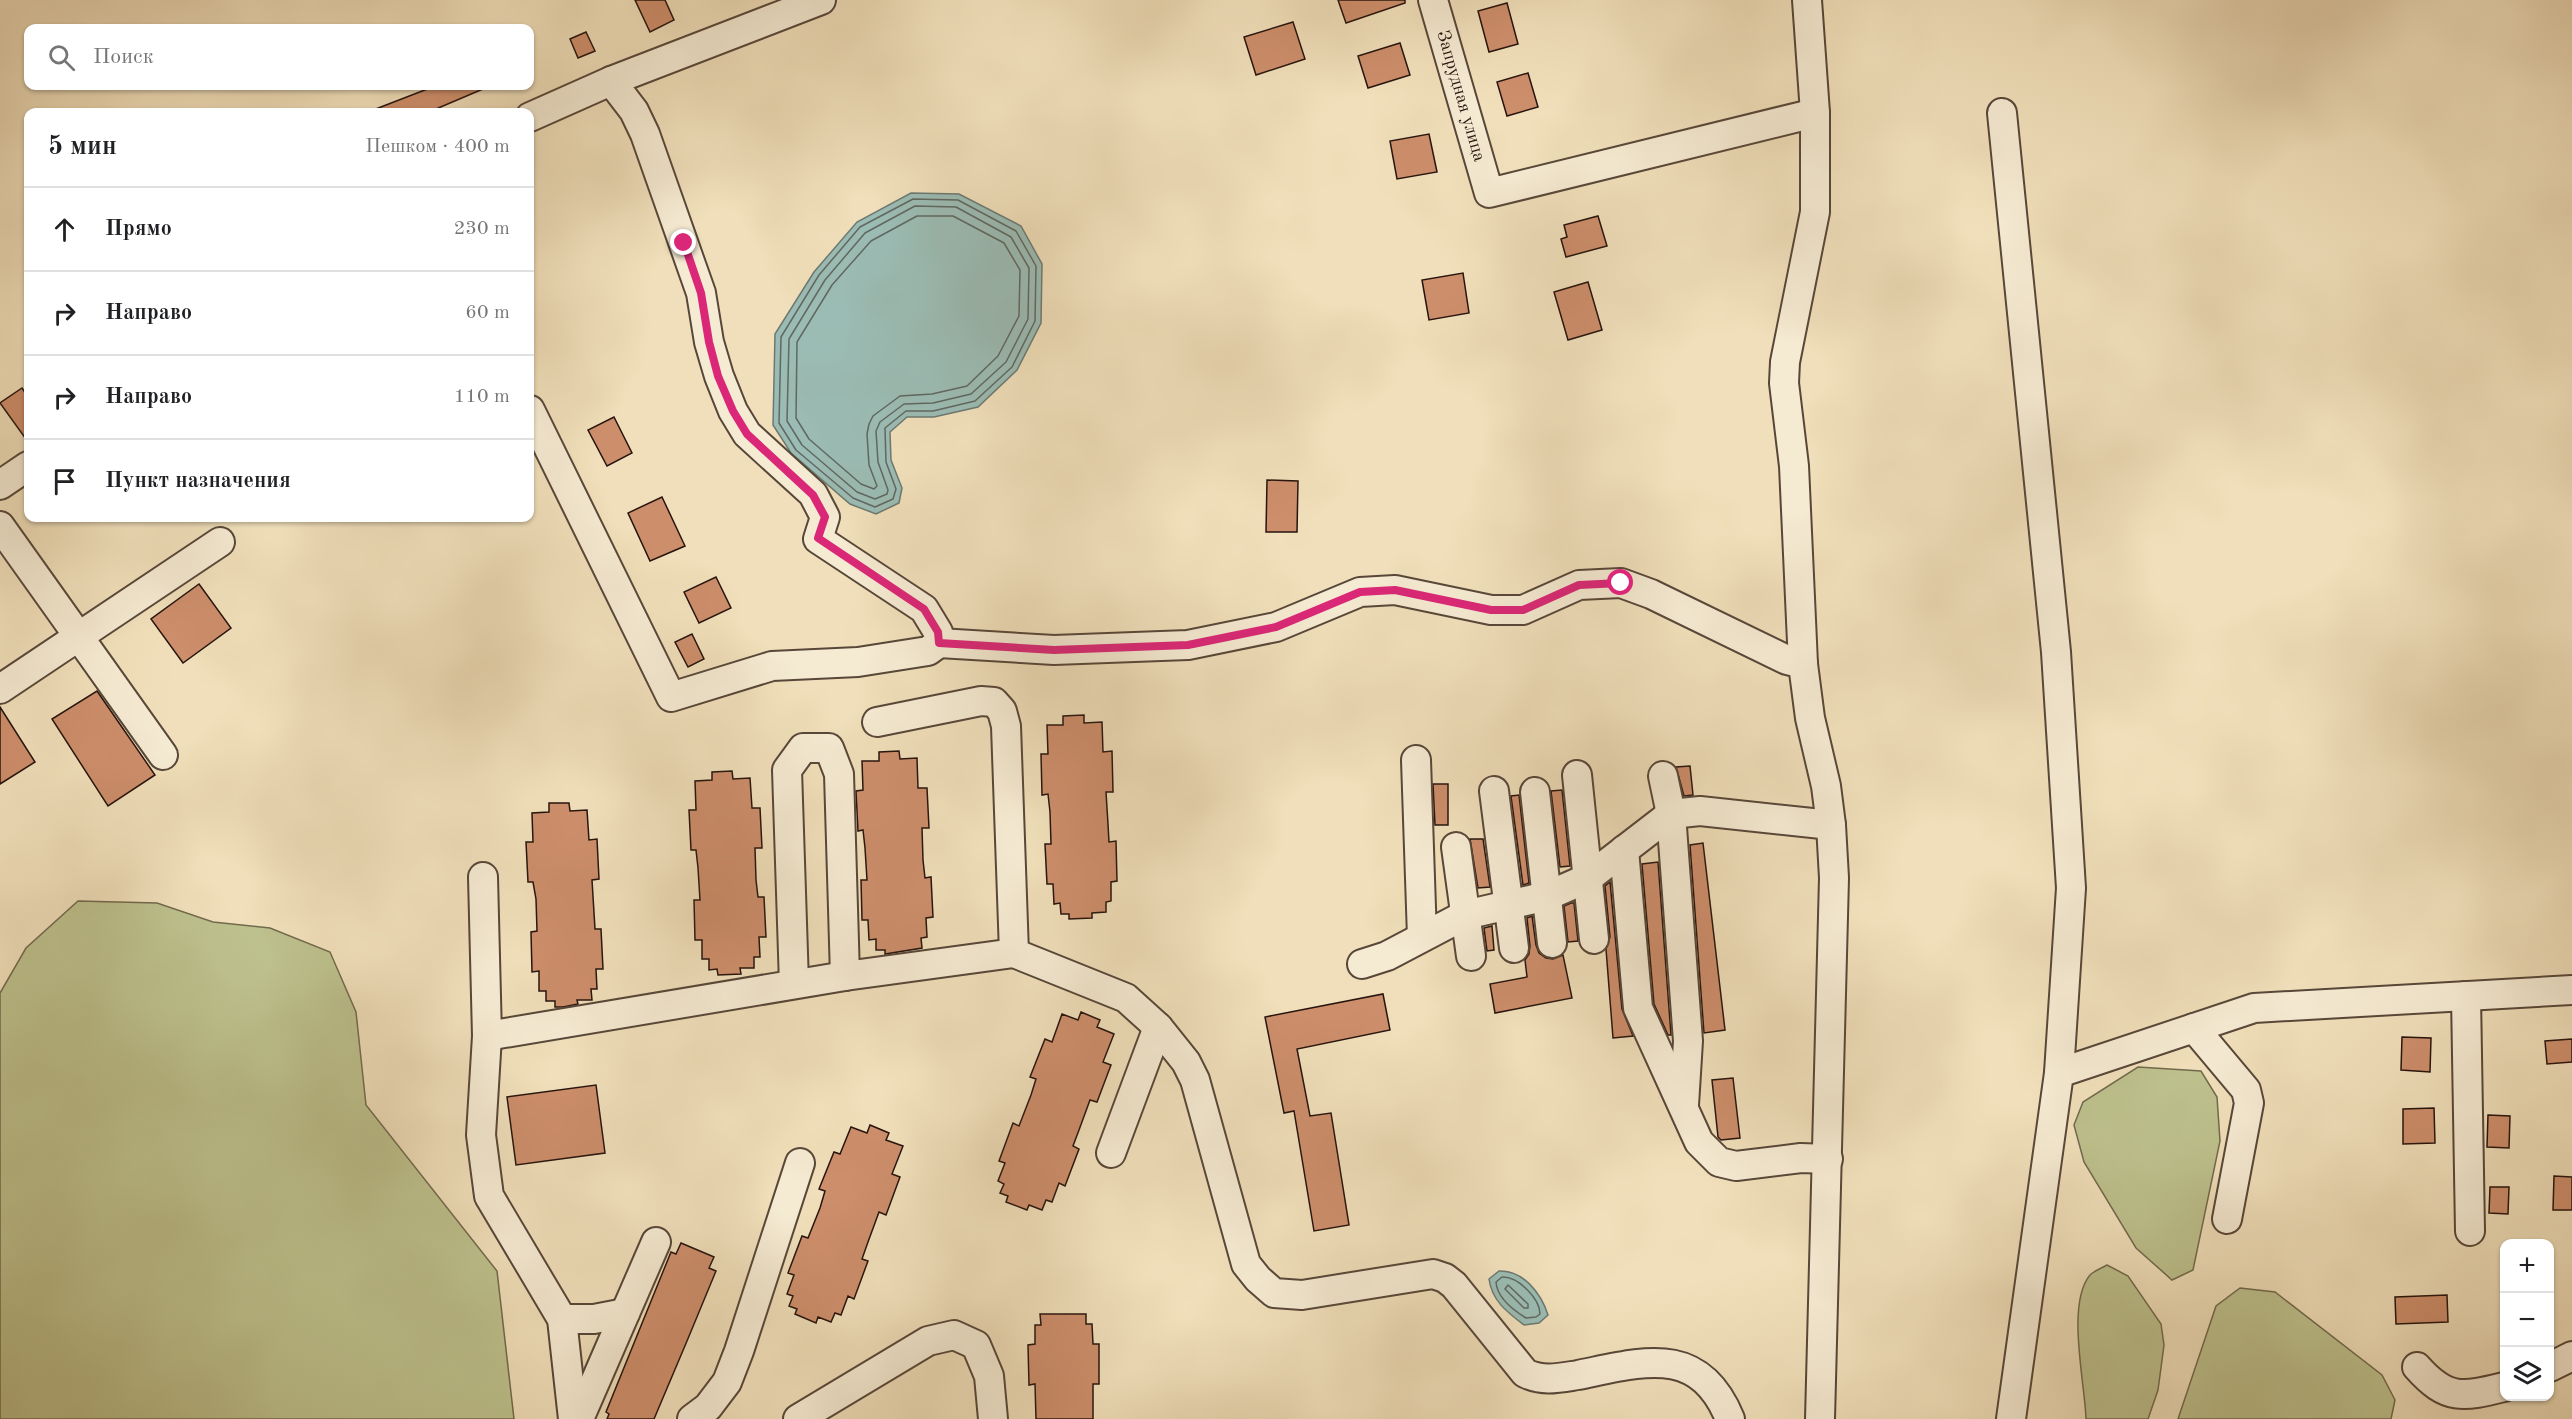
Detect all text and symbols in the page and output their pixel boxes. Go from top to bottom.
search box [24,24,534,90]
street label: Запрудная улица [1433,28,1488,164]
icon: search [45,41,78,74]
text: Поиск [93,46,154,68]
text: 5 мин [48,134,117,160]
text: Пешком · 400 m [365,137,510,157]
icon: ahead [48,213,81,246]
text: Прямо [105,218,172,240]
text: 230 m [454,219,510,239]
route end [670,229,696,255]
icon: right [48,297,81,330]
text: Направо [105,302,192,324]
text: 60 m [465,303,510,323]
icon: right [48,381,81,414]
text: Направо [105,386,192,408]
text: 110 m [454,387,510,407]
icon: arrive [48,465,81,498]
text: Пункт назначения [105,470,291,492]
route start [1607,569,1633,595]
map controls [2500,1239,2554,1401]
button: + [2500,1239,2554,1293]
button: − [2500,1293,2554,1347]
button: layers [2500,1347,2554,1401]

